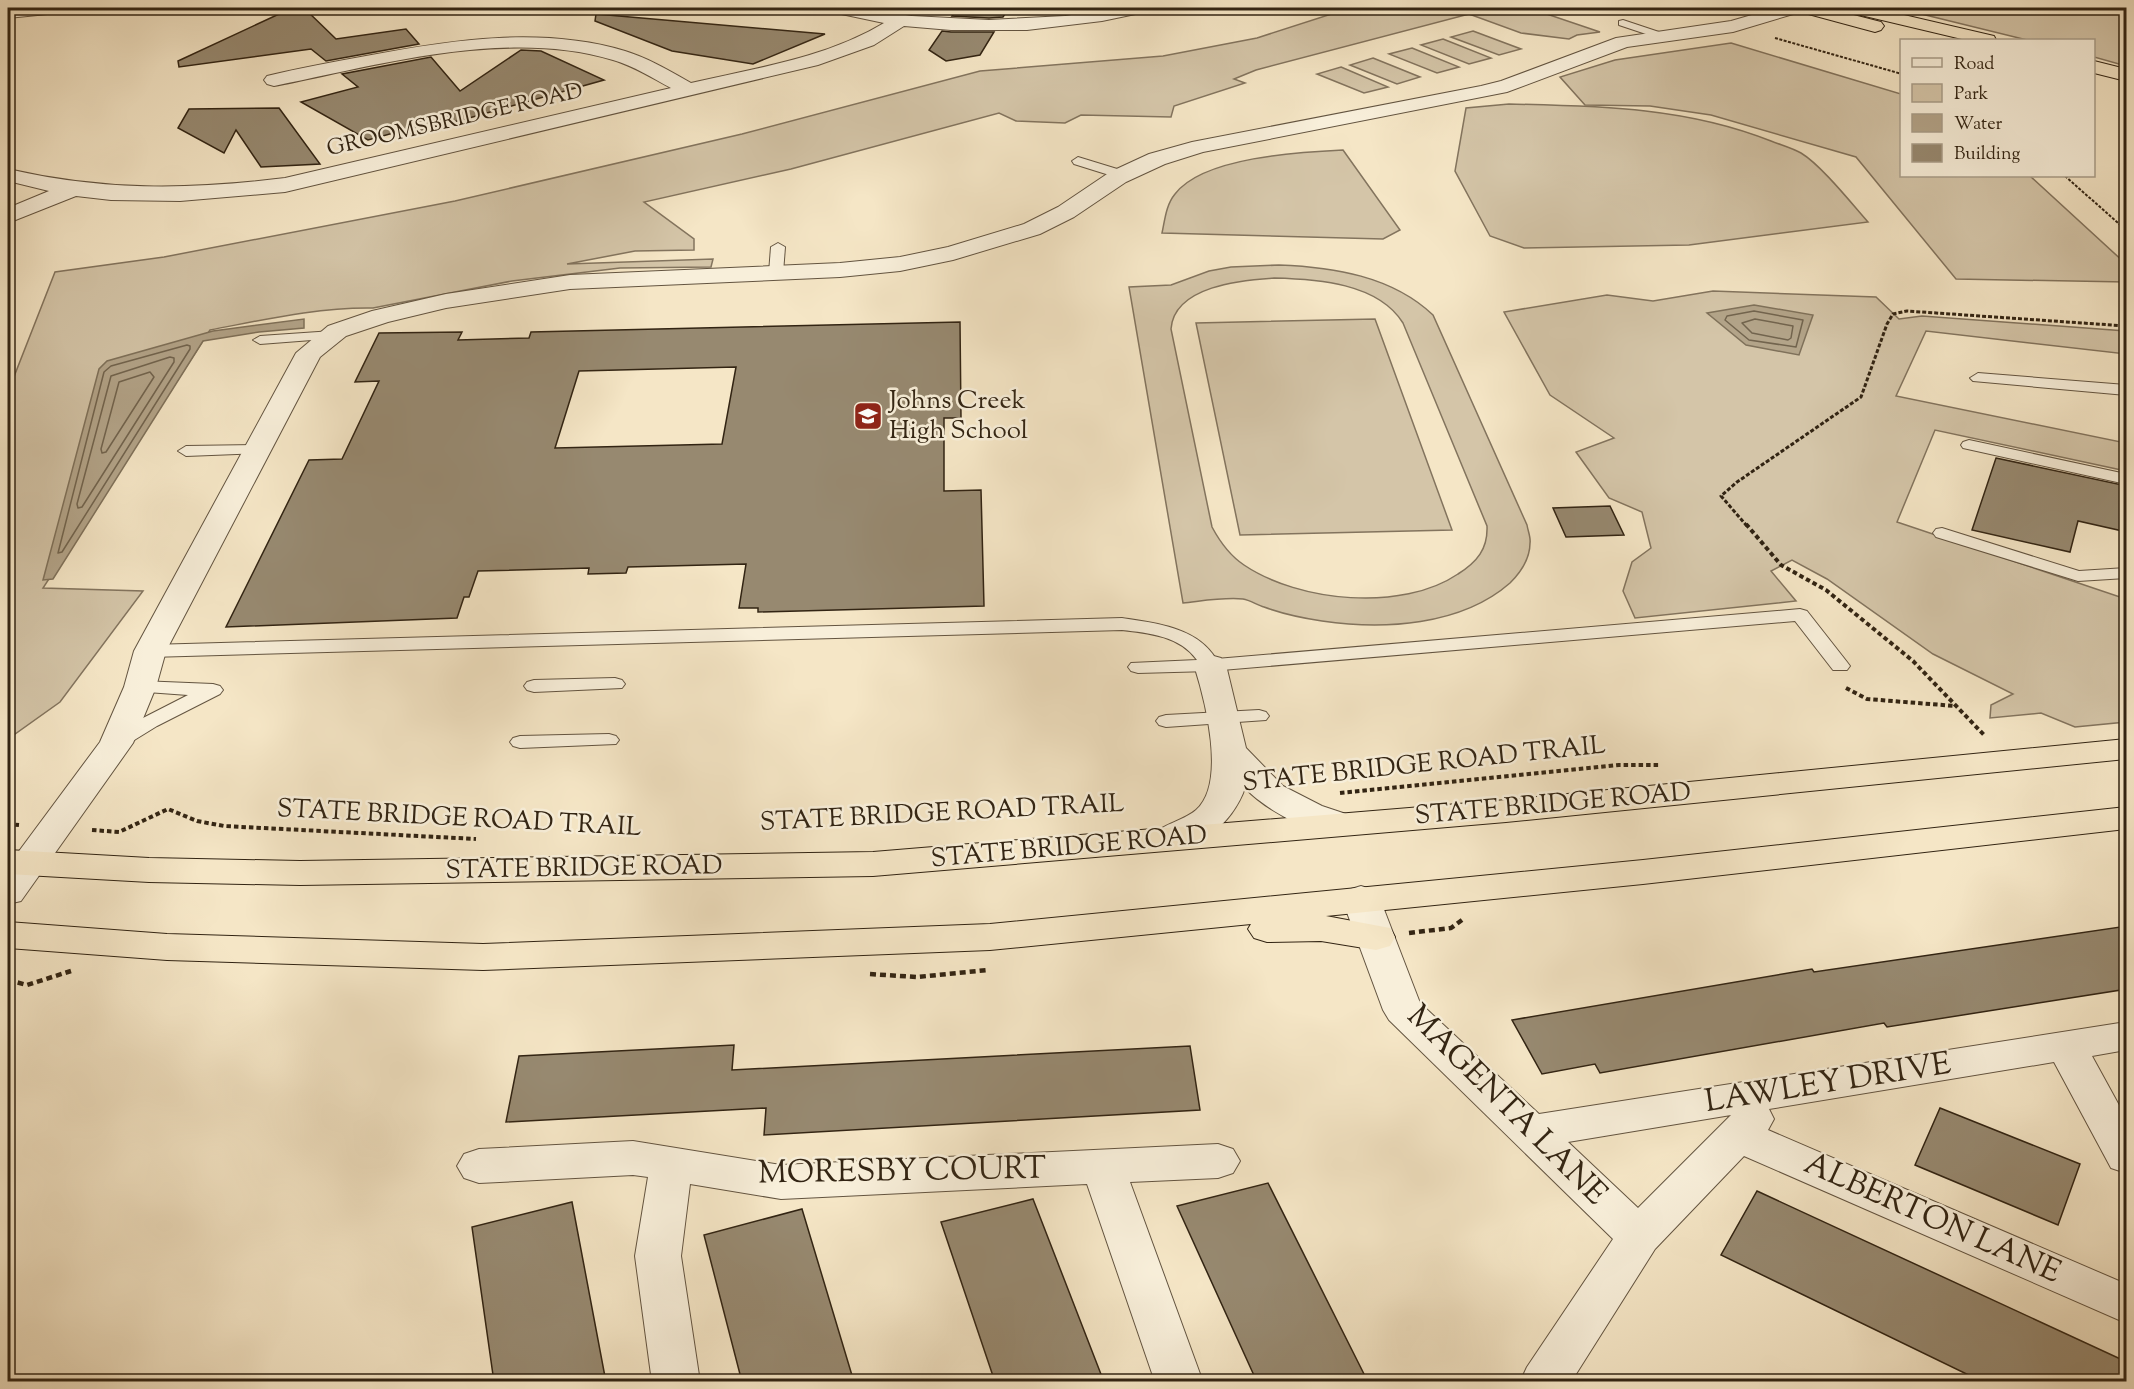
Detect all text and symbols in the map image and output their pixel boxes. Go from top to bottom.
legend [1900,39,2095,177]
text: Road [1954,52,1994,78]
street label: GROOMSBRIDGE ROAD [324,76,586,166]
text: Park [1954,82,1989,108]
text: Water [1954,112,2003,138]
text: Building [1954,142,2020,168]
place label: Johns Creek High School [887,383,1028,450]
school or university icon: Johns Creek High School [852,400,884,432]
street label: STATE BRIDGE ROAD TRAIL [1241,728,1608,802]
street label: STATE BRIDGE ROAD [1413,774,1693,836]
street label: STATE BRIDGE ROAD TRAIL [759,786,1125,842]
street label: STATE BRIDGE ROAD TRAIL [276,791,642,847]
street label: STATE BRIDGE ROAD [929,817,1209,879]
street label: STATE BRIDGE ROAD [445,848,723,890]
street label: MAGENTA LANE [1395,995,1617,1217]
street label: LAWLEY DRIVE [1702,1042,1954,1126]
street label: ALBERTON LANE [1796,1142,2068,1296]
street label: MORESBY COURT [757,1146,1047,1198]

